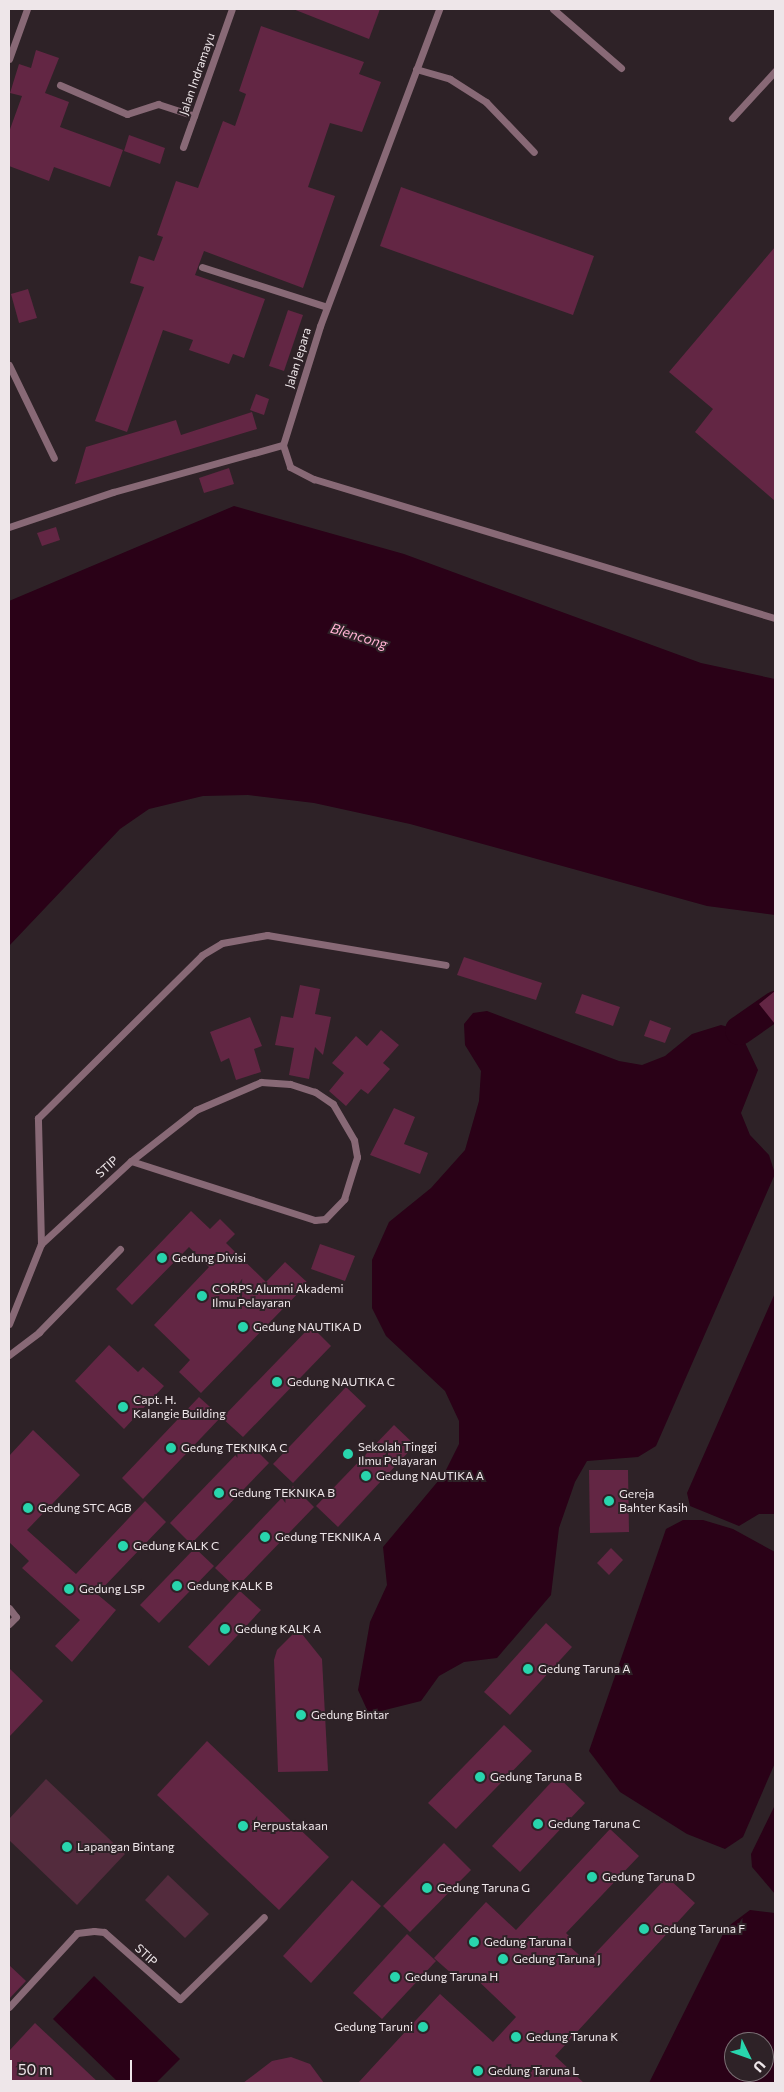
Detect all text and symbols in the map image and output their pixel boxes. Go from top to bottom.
street label: Jalan Indramayu [176,31,218,117]
street label: Jalan Jepara [282,326,314,390]
water label: Blencong [328,619,390,653]
street label: STIP [93,1153,121,1181]
place label: Gedung Divisi [172,1251,246,1265]
marker: Gedung Divisi [156,1252,168,1264]
place label: CORPS Alumni Akademi Ilmu Pelayaran [212,1282,344,1310]
marker: CORPS Alumni Akademi Ilmu Pelayaran [196,1290,208,1302]
place label: Gedung NAUTIKA D [253,1320,362,1334]
marker: Gedung NAUTIKA D [237,1321,249,1333]
place label: Gedung NAUTIKA C [287,1375,395,1389]
marker: Gedung NAUTIKA C [271,1376,283,1388]
place label: Capt. H. Kalangie Building [133,1393,226,1421]
marker: Capt. H. Kalangie Building [117,1401,129,1413]
place label: Sekolah Tinggi Ilmu Pelayaran [358,1440,437,1468]
place label: Gedung TEKNIKA C [181,1441,288,1455]
marker: Gedung TEKNIKA C [165,1442,177,1454]
marker: Sekolah Tinggi Ilmu Pelayaran [342,1448,354,1460]
place label: Gedung NAUTIKA A [376,1469,484,1483]
marker: Gedung NAUTIKA A [360,1470,372,1482]
place label: Gedung TEKNIKA B [229,1486,335,1500]
marker: Gedung TEKNIKA B [213,1487,225,1499]
place label: Gereja Bahter Kasih [619,1487,688,1515]
marker: Gereja Bahter Kasih [603,1495,615,1507]
place label: Gedung STC AGB [38,1501,132,1515]
marker: Gedung STC AGB [22,1502,34,1514]
place label: Gedung TEKNIKA A [275,1530,382,1544]
marker: Gedung TEKNIKA A [259,1531,271,1543]
place label: Gedung KALK C [133,1539,219,1553]
marker: Gedung KALK C [117,1540,129,1552]
place label: Gedung KALK B [187,1579,273,1593]
marker: Gedung KALK B [171,1580,183,1592]
place label: Gedung LSP [79,1582,145,1596]
marker: Gedung LSP [63,1583,75,1595]
place label: Gedung KALK A [235,1622,321,1636]
marker: Gedung KALK A [219,1623,231,1635]
place label: Gedung Taruna A [538,1662,631,1676]
marker: Gedung Taruna A [522,1663,534,1675]
place label: Gedung Bintar [311,1708,389,1722]
marker: Gedung Bintar [295,1709,307,1721]
place label: Gedung Taruna B [490,1770,582,1784]
marker: Gedung Taruna B [474,1771,486,1783]
place label: Gedung Taruna C [548,1817,641,1831]
marker: Gedung Taruna C [532,1818,544,1830]
place label: Perpustakaan [253,1819,328,1833]
marker: Perpustakaan [237,1820,249,1832]
place label: Lapangan Bintang [77,1840,175,1854]
marker: Lapangan Bintang [61,1841,73,1853]
place label: Gedung Taruna D [602,1870,695,1884]
marker: Gedung Taruna D [586,1871,598,1883]
place label: Gedung Taruna G [437,1881,530,1895]
marker: Gedung Taruna G [421,1882,433,1894]
place label: Gedung Taruna F [654,1922,745,1936]
marker: Gedung Taruna F [638,1923,650,1935]
place label: Gedung Taruna I [484,1935,572,1949]
marker: Gedung Taruna I [468,1936,480,1948]
street label: STIP [132,1941,160,1969]
place label: Gedung Taruna J [513,1952,601,1966]
marker: Gedung Taruna J [497,1953,509,1965]
place label: Gedung Taruna H [405,1970,498,1984]
marker: Gedung Taruna H [389,1971,401,1983]
place label: Gedung Taruni [334,2020,413,2034]
marker: Gedung Taruni [417,2021,429,2033]
place label: Gedung Taruna K [526,2030,618,2044]
marker: Gedung Taruna K [510,2031,522,2043]
north arrow [724,2032,774,2082]
scale bar [12,2050,135,2082]
text: U [750,2057,770,2076]
text: 50 m [18,2060,52,2078]
place label: Gedung Taruna L [488,2064,579,2078]
marker: Gedung Taruna L [472,2065,484,2077]

